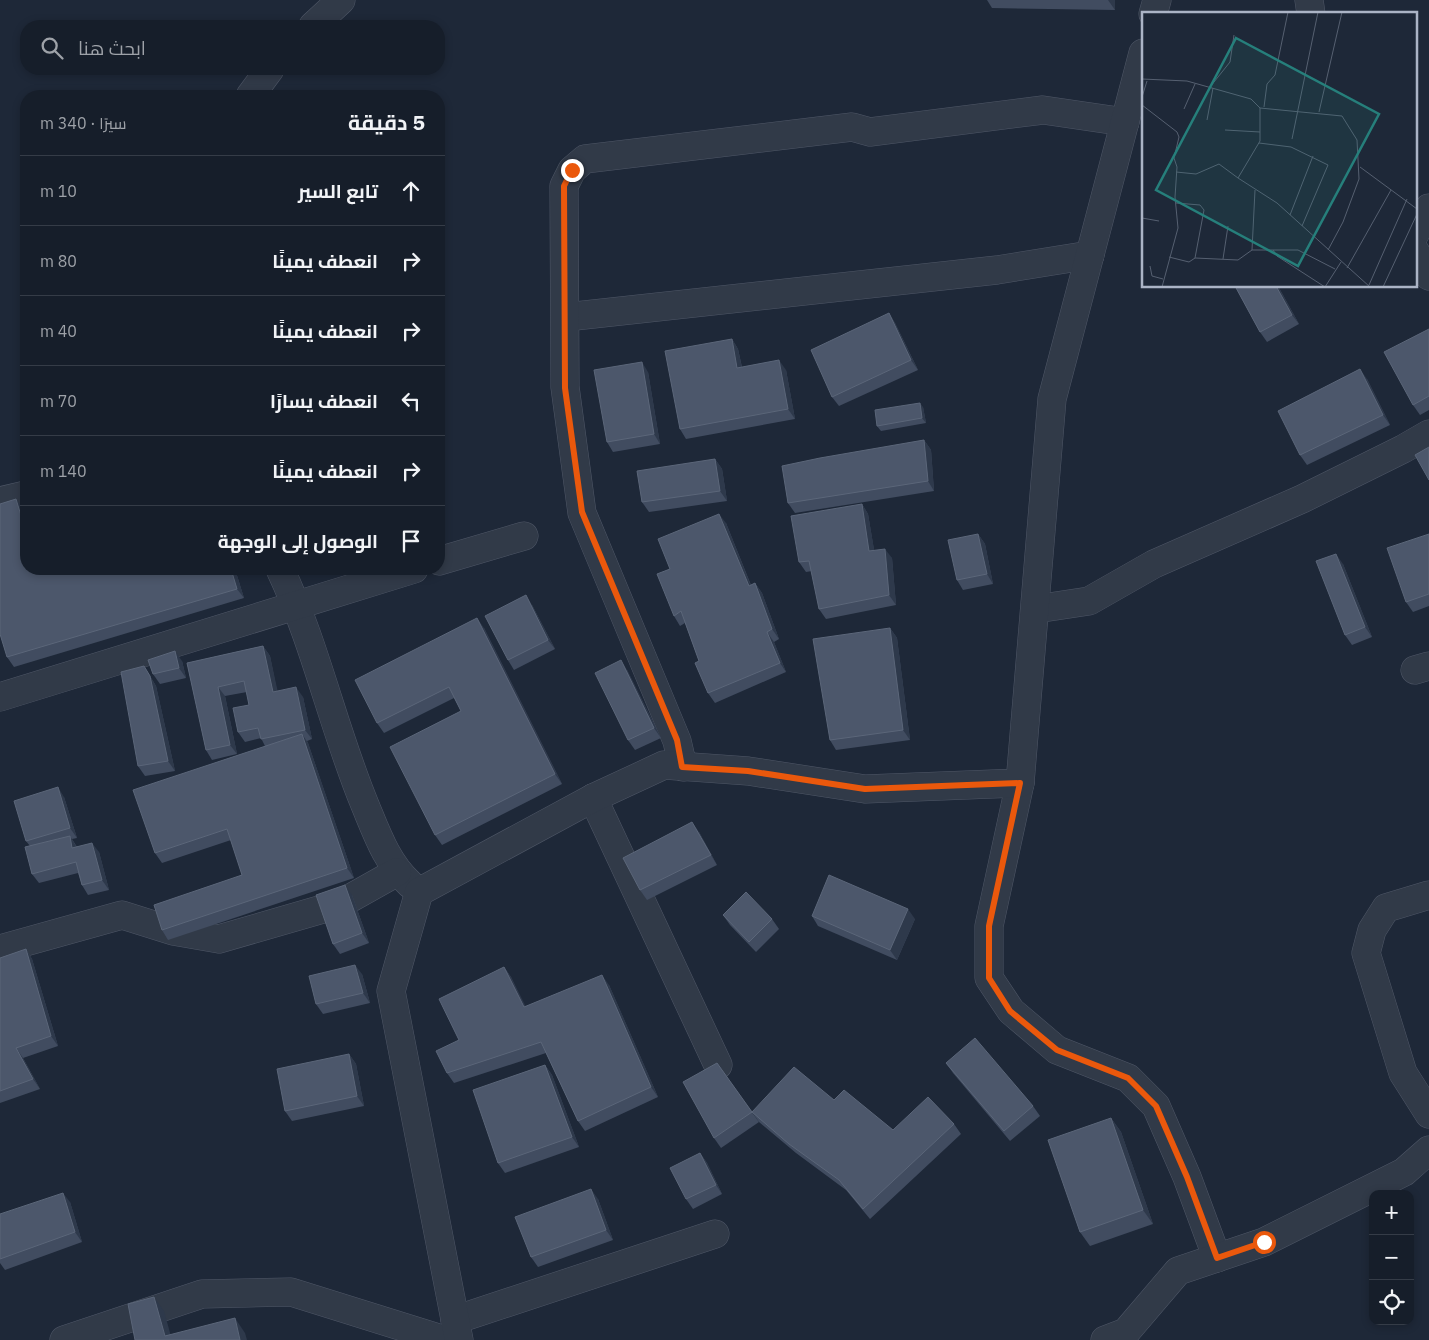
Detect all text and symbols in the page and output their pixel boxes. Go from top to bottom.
inset map [1142,12,1416,288]
search box [20,20,445,75]
icon: search [38,34,66,62]
text: ابحث هنا [78,36,146,60]
text: 5 دقيقة [348,108,425,136]
text: سيرًا · 340 m [40,113,126,133]
route end [561,159,584,182]
icon: ahead [397,177,425,205]
text: تابع السير [298,179,378,203]
text: 10 m [40,181,77,201]
icon: right [397,247,425,275]
text: انعطف يمينًا [272,249,378,273]
text: 80 m [40,251,77,271]
icon: right [397,317,425,345]
text: انعطف يمينًا [272,319,378,343]
text: 40 m [40,321,77,341]
icon: left [397,387,425,415]
text: انعطف يسارًا [270,389,378,413]
text: 70 m [40,391,77,411]
icon: right [397,457,425,485]
text: انعطف يمينًا [272,459,378,483]
text: 140 m [40,461,87,481]
icon: arrive [397,527,425,555]
text: الوصول إلى الوجهة [218,529,378,553]
map controls [1369,1190,1414,1325]
button: + [1369,1190,1414,1235]
route start [1253,1231,1276,1254]
button: − [1369,1235,1414,1280]
button: locate [1369,1280,1414,1325]

